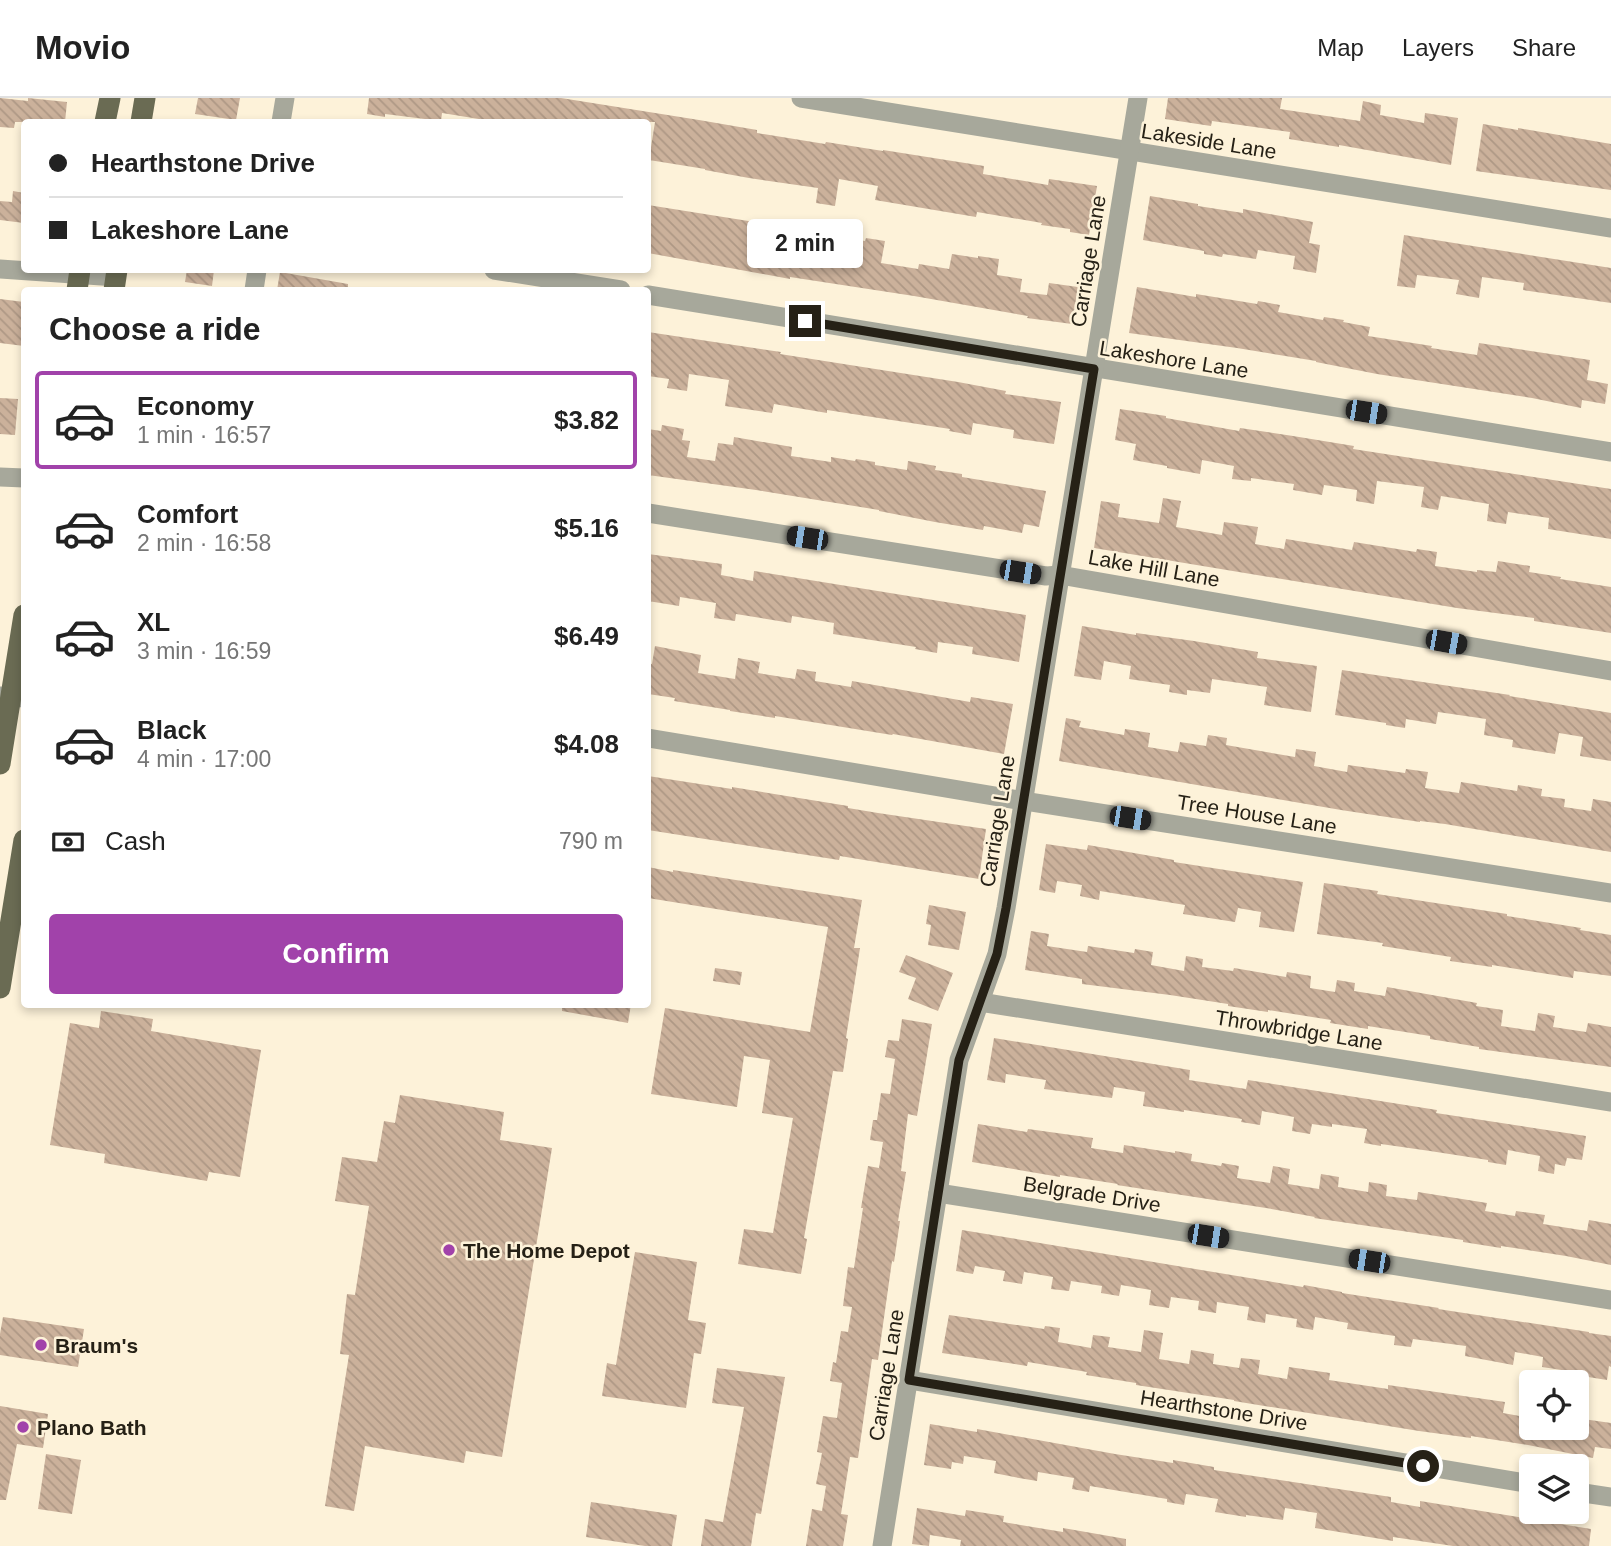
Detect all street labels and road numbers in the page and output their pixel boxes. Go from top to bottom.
street label: Lakeside Lane [1140,119,1278,163]
street label: Carriage Lane [1066,193,1110,329]
street label: Lakeshore Lane [1098,336,1250,382]
street label: Lake Hill Lane [1086,545,1222,591]
street label: Carriage Lane [975,753,1019,889]
street label: Tree House Lane [1175,790,1339,838]
street label: Throwbridge Lane [1214,1005,1384,1055]
street label: Belgrade Drive [1022,1172,1162,1216]
street label: Carriage Lane [864,1307,908,1443]
street label: Hearthstone Drive [1139,1385,1309,1435]

